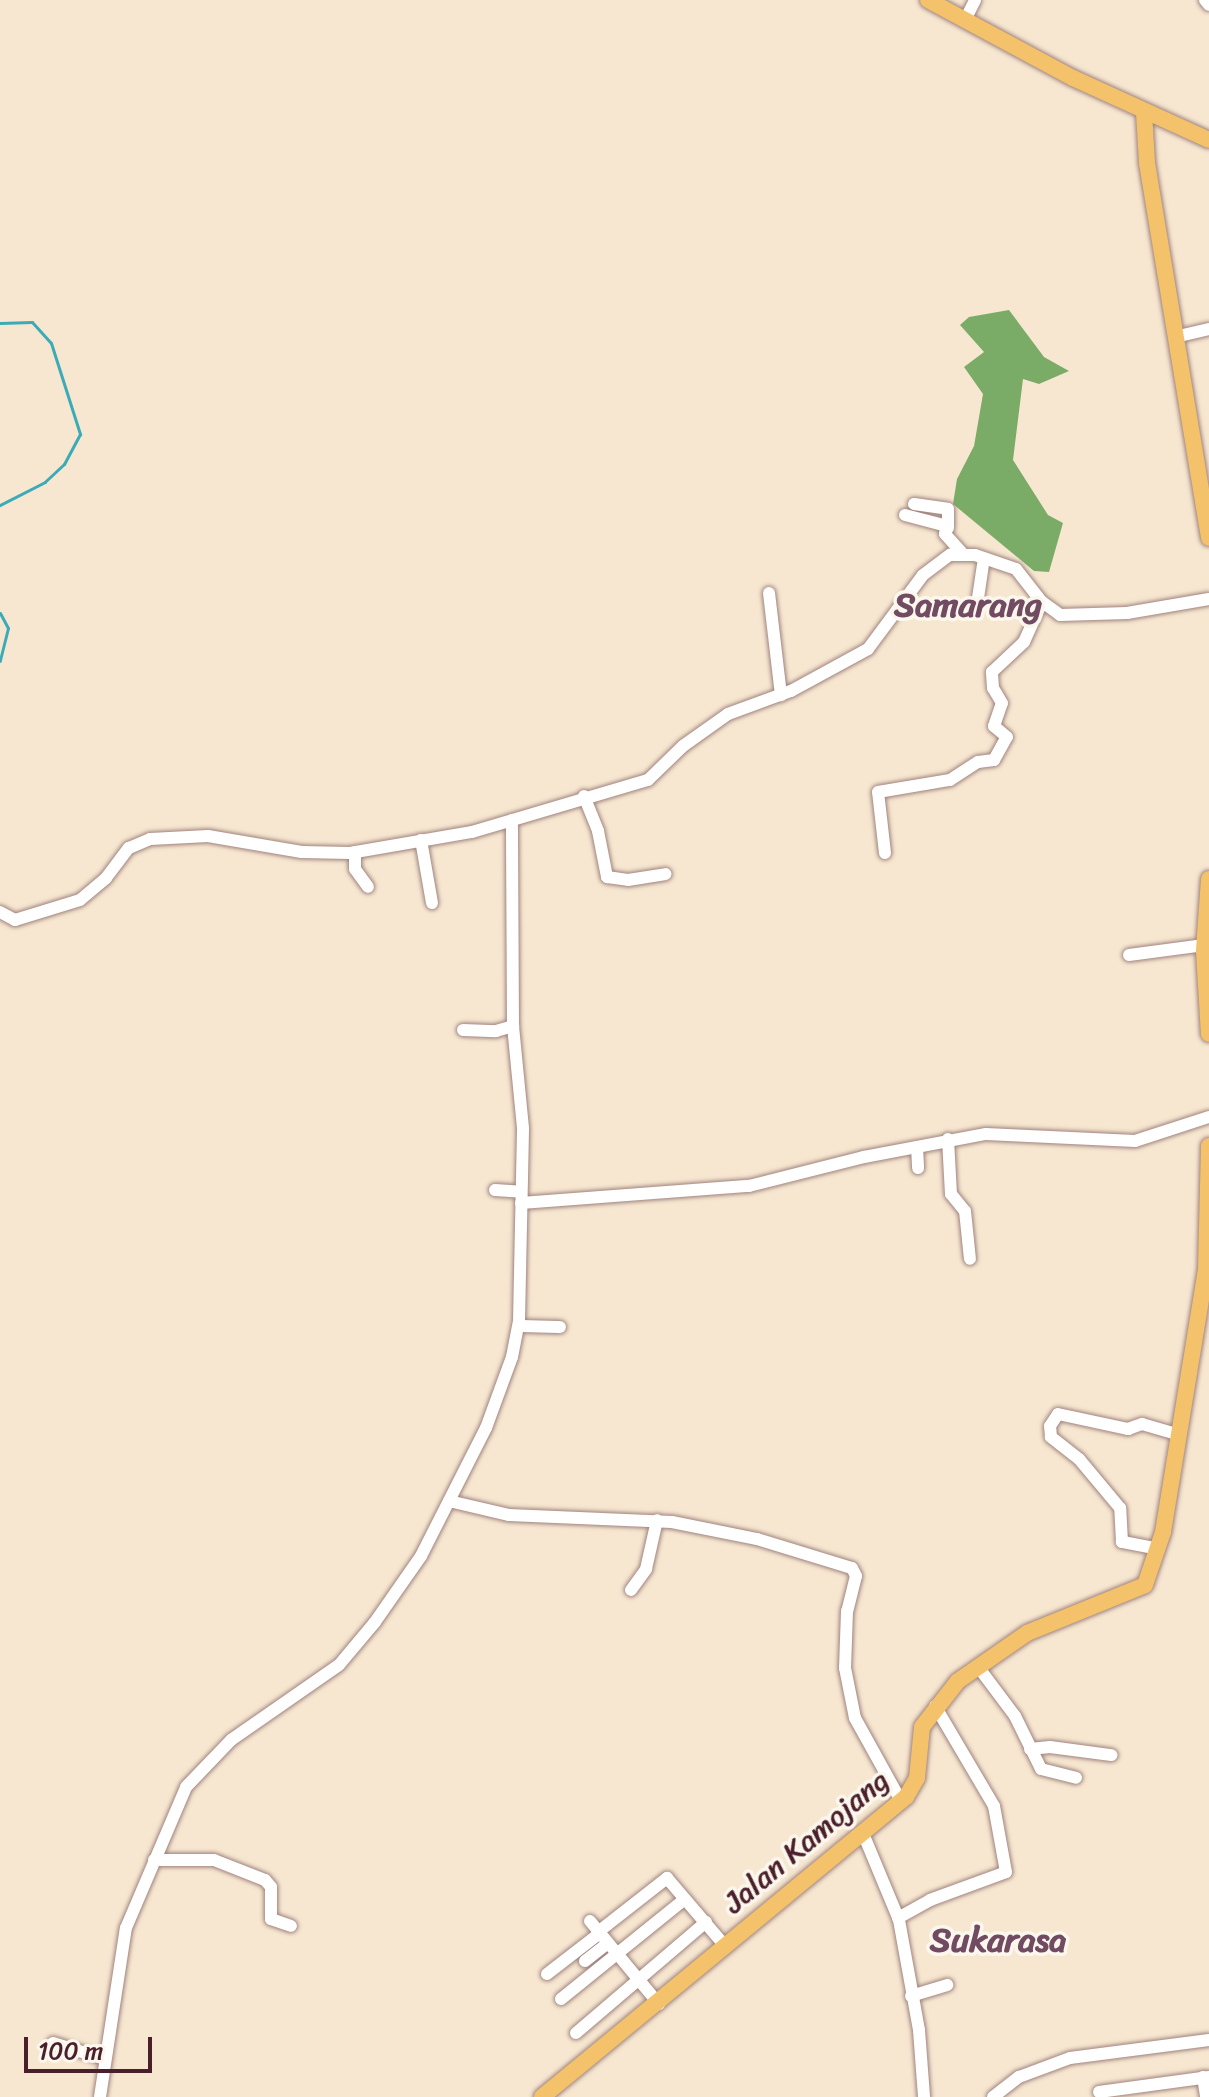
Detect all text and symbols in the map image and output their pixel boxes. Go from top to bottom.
district label: Samarang [894,586,1042,626]
street label: Jalan Kamojang [716,1761,896,1921]
district label: Sukarasa [930,1921,1066,1961]
scale bar [28,2021,156,2071]
text: 100 m [38,2030,103,2072]

